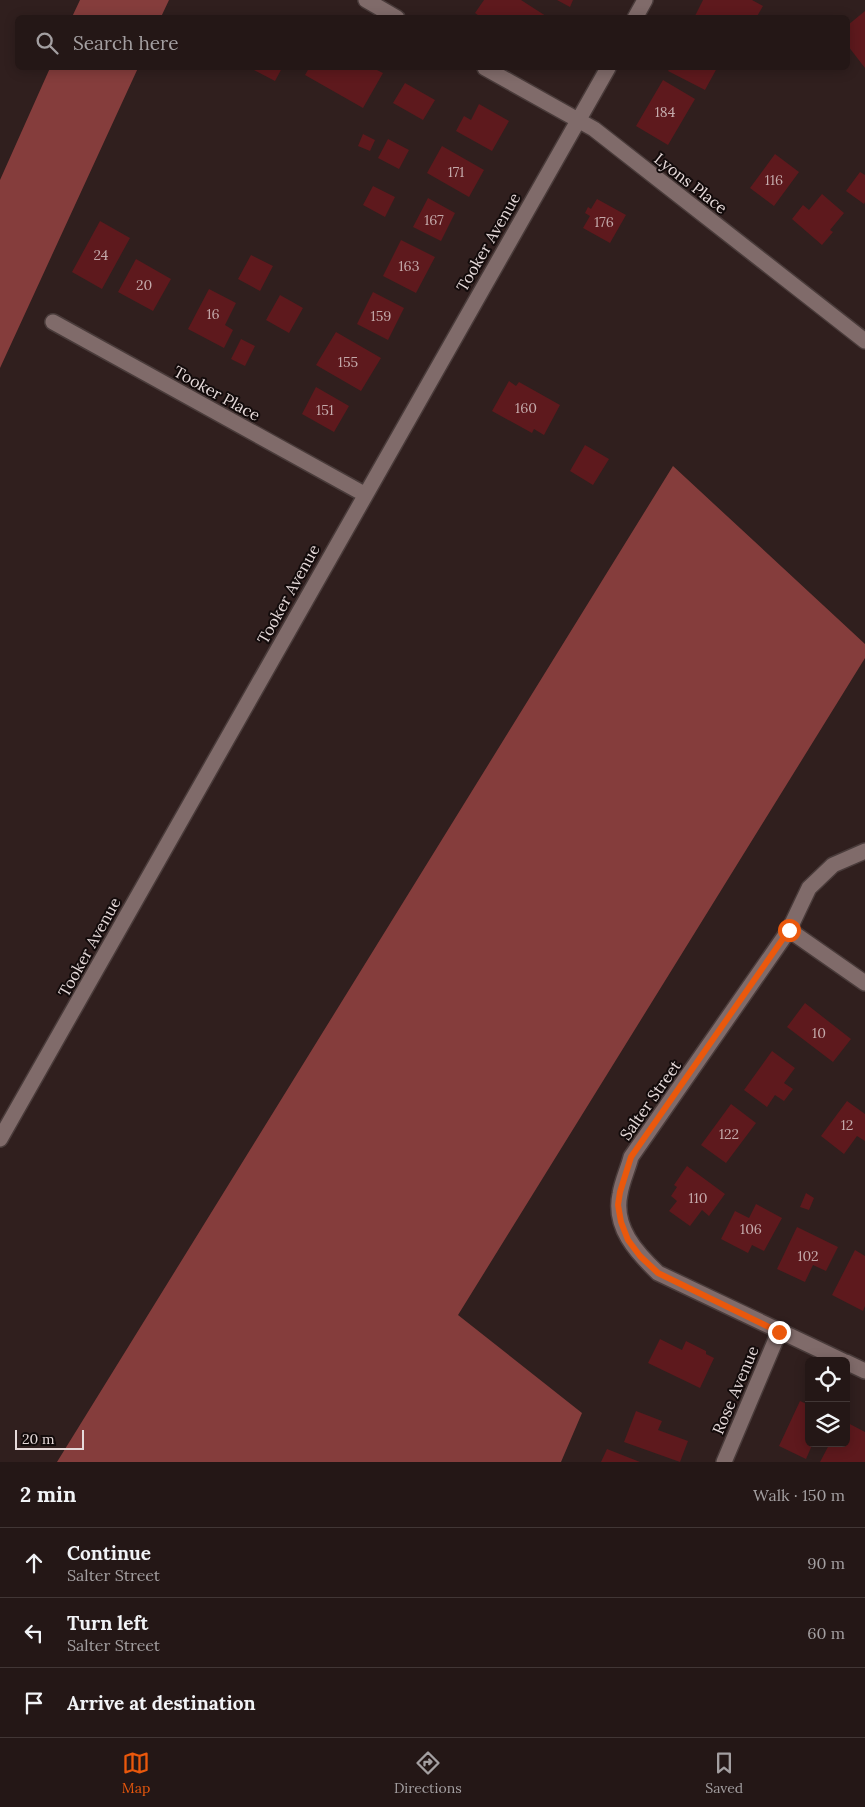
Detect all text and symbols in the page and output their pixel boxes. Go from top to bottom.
search box [15,15,850,70]
icon: search [33,29,61,57]
text: Search here [73,31,179,55]
house number: 184 [655,103,676,121]
street label: Lyons Place [651,148,732,218]
house number: 171 [448,163,464,181]
house number: 116 [765,171,783,189]
street label: Tooker Avenue [452,189,525,295]
house number: 167 [424,211,444,229]
house number: 176 [594,213,614,231]
house number: 24 [94,246,109,264]
house number: 163 [399,257,420,275]
house number: 20 [136,276,152,294]
house number: 16 [206,305,220,323]
house number: 159 [371,307,391,325]
house number: 155 [338,353,358,371]
street label: Tooker Place [170,361,264,425]
house number: 160 [515,399,537,417]
house number: 151 [316,401,334,419]
street label: Tooker Avenue [252,540,324,647]
street label: Tooker Avenue [53,893,125,1000]
route start [778,919,801,942]
house number: 10 [812,1024,826,1042]
street label: Salter Street [615,1055,685,1144]
house number: 12 [841,1116,853,1134]
house number: 122 [719,1125,739,1143]
house number: 110 [689,1189,707,1207]
house number: 106 [740,1220,762,1238]
house number: 102 [797,1247,819,1265]
route end [768,1321,791,1344]
street label: Rose Avenue [707,1343,763,1437]
map controls [805,1357,850,1447]
button: locate [805,1357,850,1402]
button: layers [805,1402,850,1447]
scale bar [15,1427,84,1450]
text: 20 m [22,1430,54,1448]
text: 2 min [20,1481,76,1508]
text: Walk · 150 m [753,1485,845,1505]
text: Continue [67,1541,151,1565]
icon: ahead [20,1549,48,1577]
text: 90 m [807,1553,845,1573]
text: Salter Street [67,1565,160,1585]
text: Turn left [67,1611,148,1635]
icon: left [20,1619,48,1647]
text: 60 m [807,1623,845,1643]
text: Salter Street [67,1635,160,1655]
icon: arrive [20,1689,48,1717]
text: Arrive at destination [67,1691,256,1715]
tab: Map [122,1749,150,1797]
tab: Directions [394,1749,462,1797]
tab: Saved [705,1749,743,1797]

